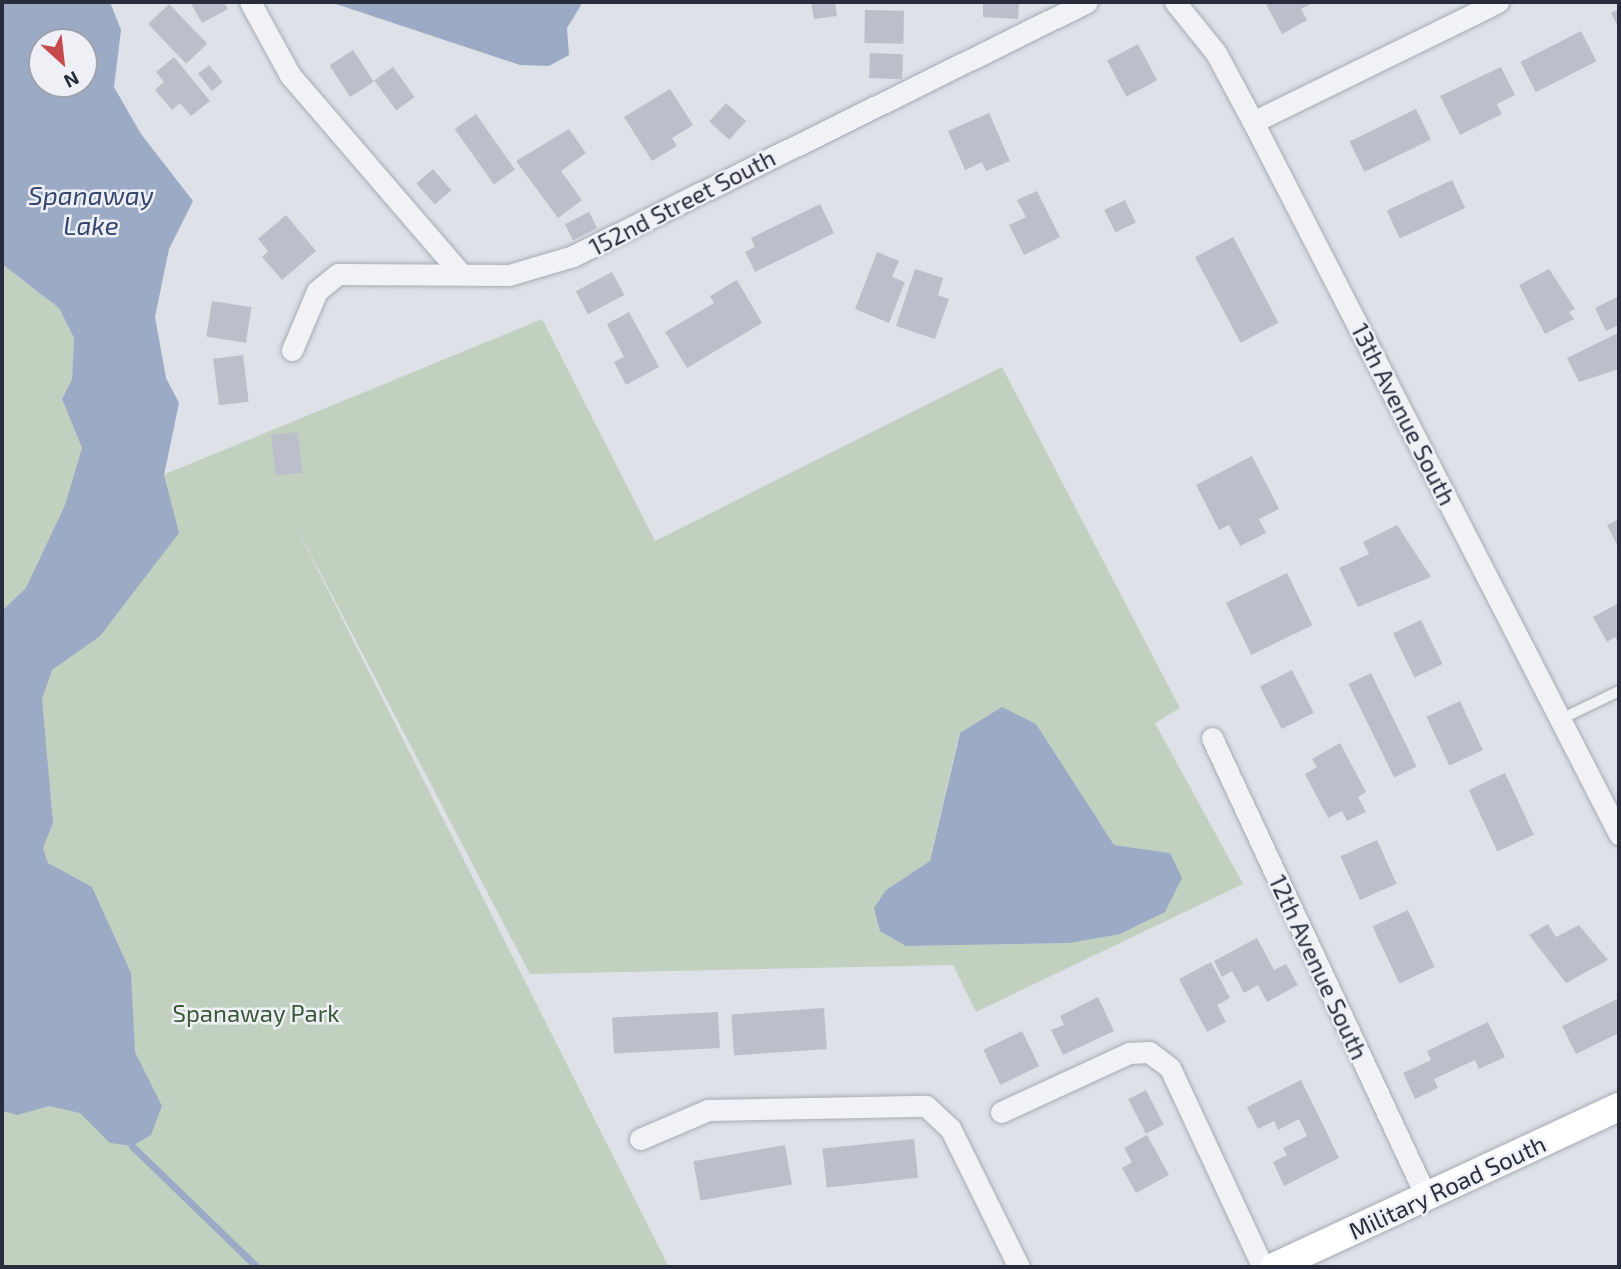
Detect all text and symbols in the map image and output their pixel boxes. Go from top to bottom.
north arrow [28,28,98,98]
text: N [61,67,83,94]
street label: 152nd Street South [584,143,780,261]
water label: Spanaway Lake [28,179,154,241]
street label: 13th Avenue South [1346,318,1462,510]
street label: 12th Avenue South [1263,870,1375,1064]
park label: Spanaway Park [172,999,340,1027]
street label: Military Road South [1344,1129,1550,1245]

